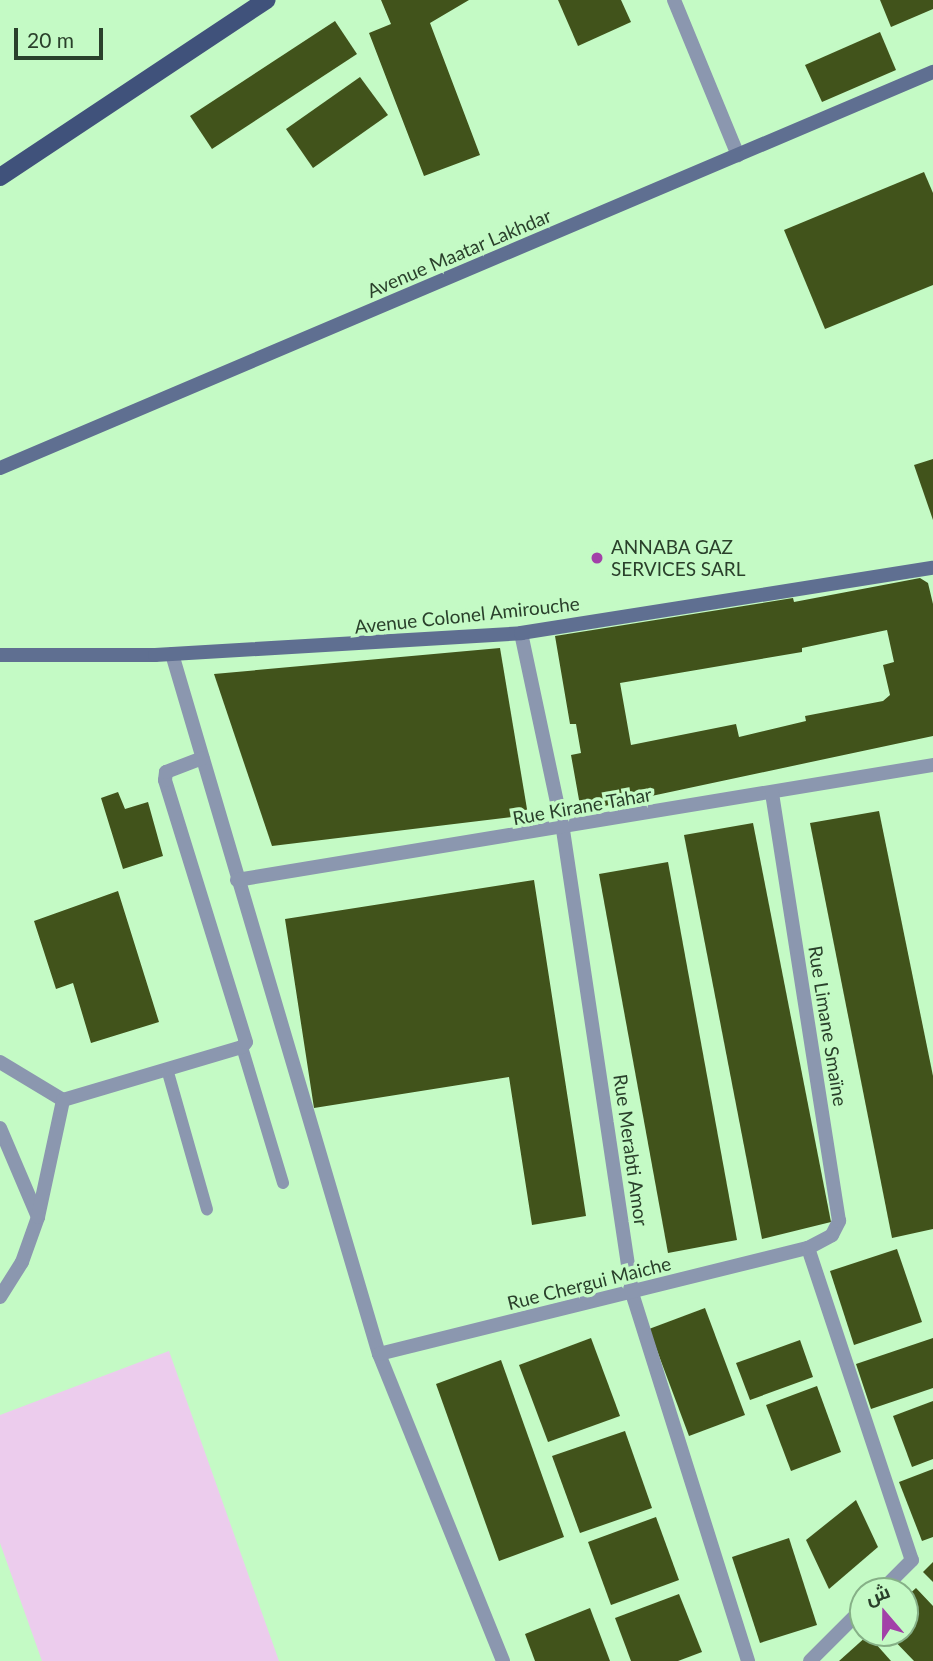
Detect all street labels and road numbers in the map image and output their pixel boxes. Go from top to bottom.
street label: Avenue Maatar Lakhdar [363,204,555,302]
street label: Avenue Colonel Amirouche [353,592,581,638]
street label: Rue Kirane Tahar [510,783,654,829]
street label: Rue Limane Smaïne [804,944,852,1108]
street label: Rue Merabti Amor [609,1072,653,1228]
street label: Rue Chergui Maiche [505,1252,673,1314]

